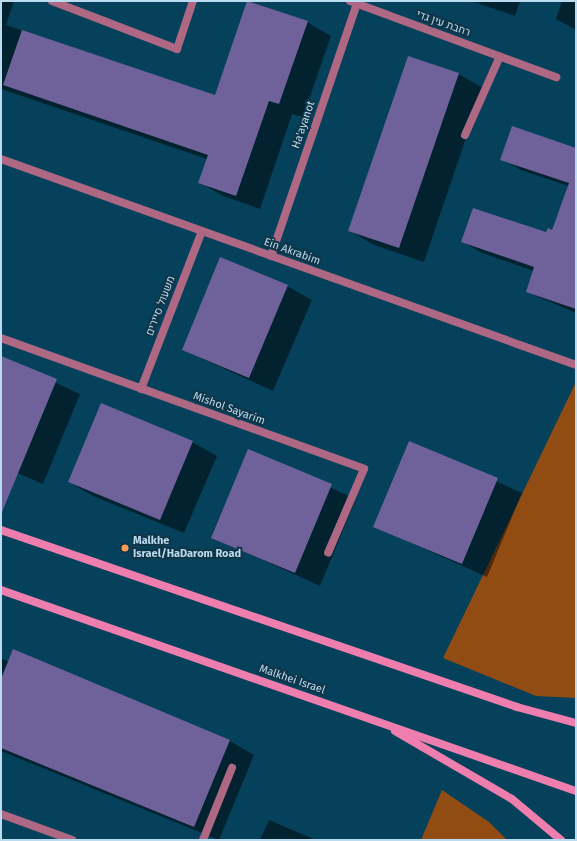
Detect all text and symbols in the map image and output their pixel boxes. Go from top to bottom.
street label: רחבת עין גדי [414,8,472,40]
street label: Ha'ayanot [290,99,318,151]
street label: Ein Akrabim [262,236,322,268]
street label: משעול סיירים [144,274,178,338]
street label: Mishol Sayarim [191,390,267,428]
place label: Malkhe Israel/HaDarom Road [133,535,241,561]
marker: Malkhe Israel/HaDarom Road [120,543,130,553]
street label: Malkhei Israel [257,662,327,698]

